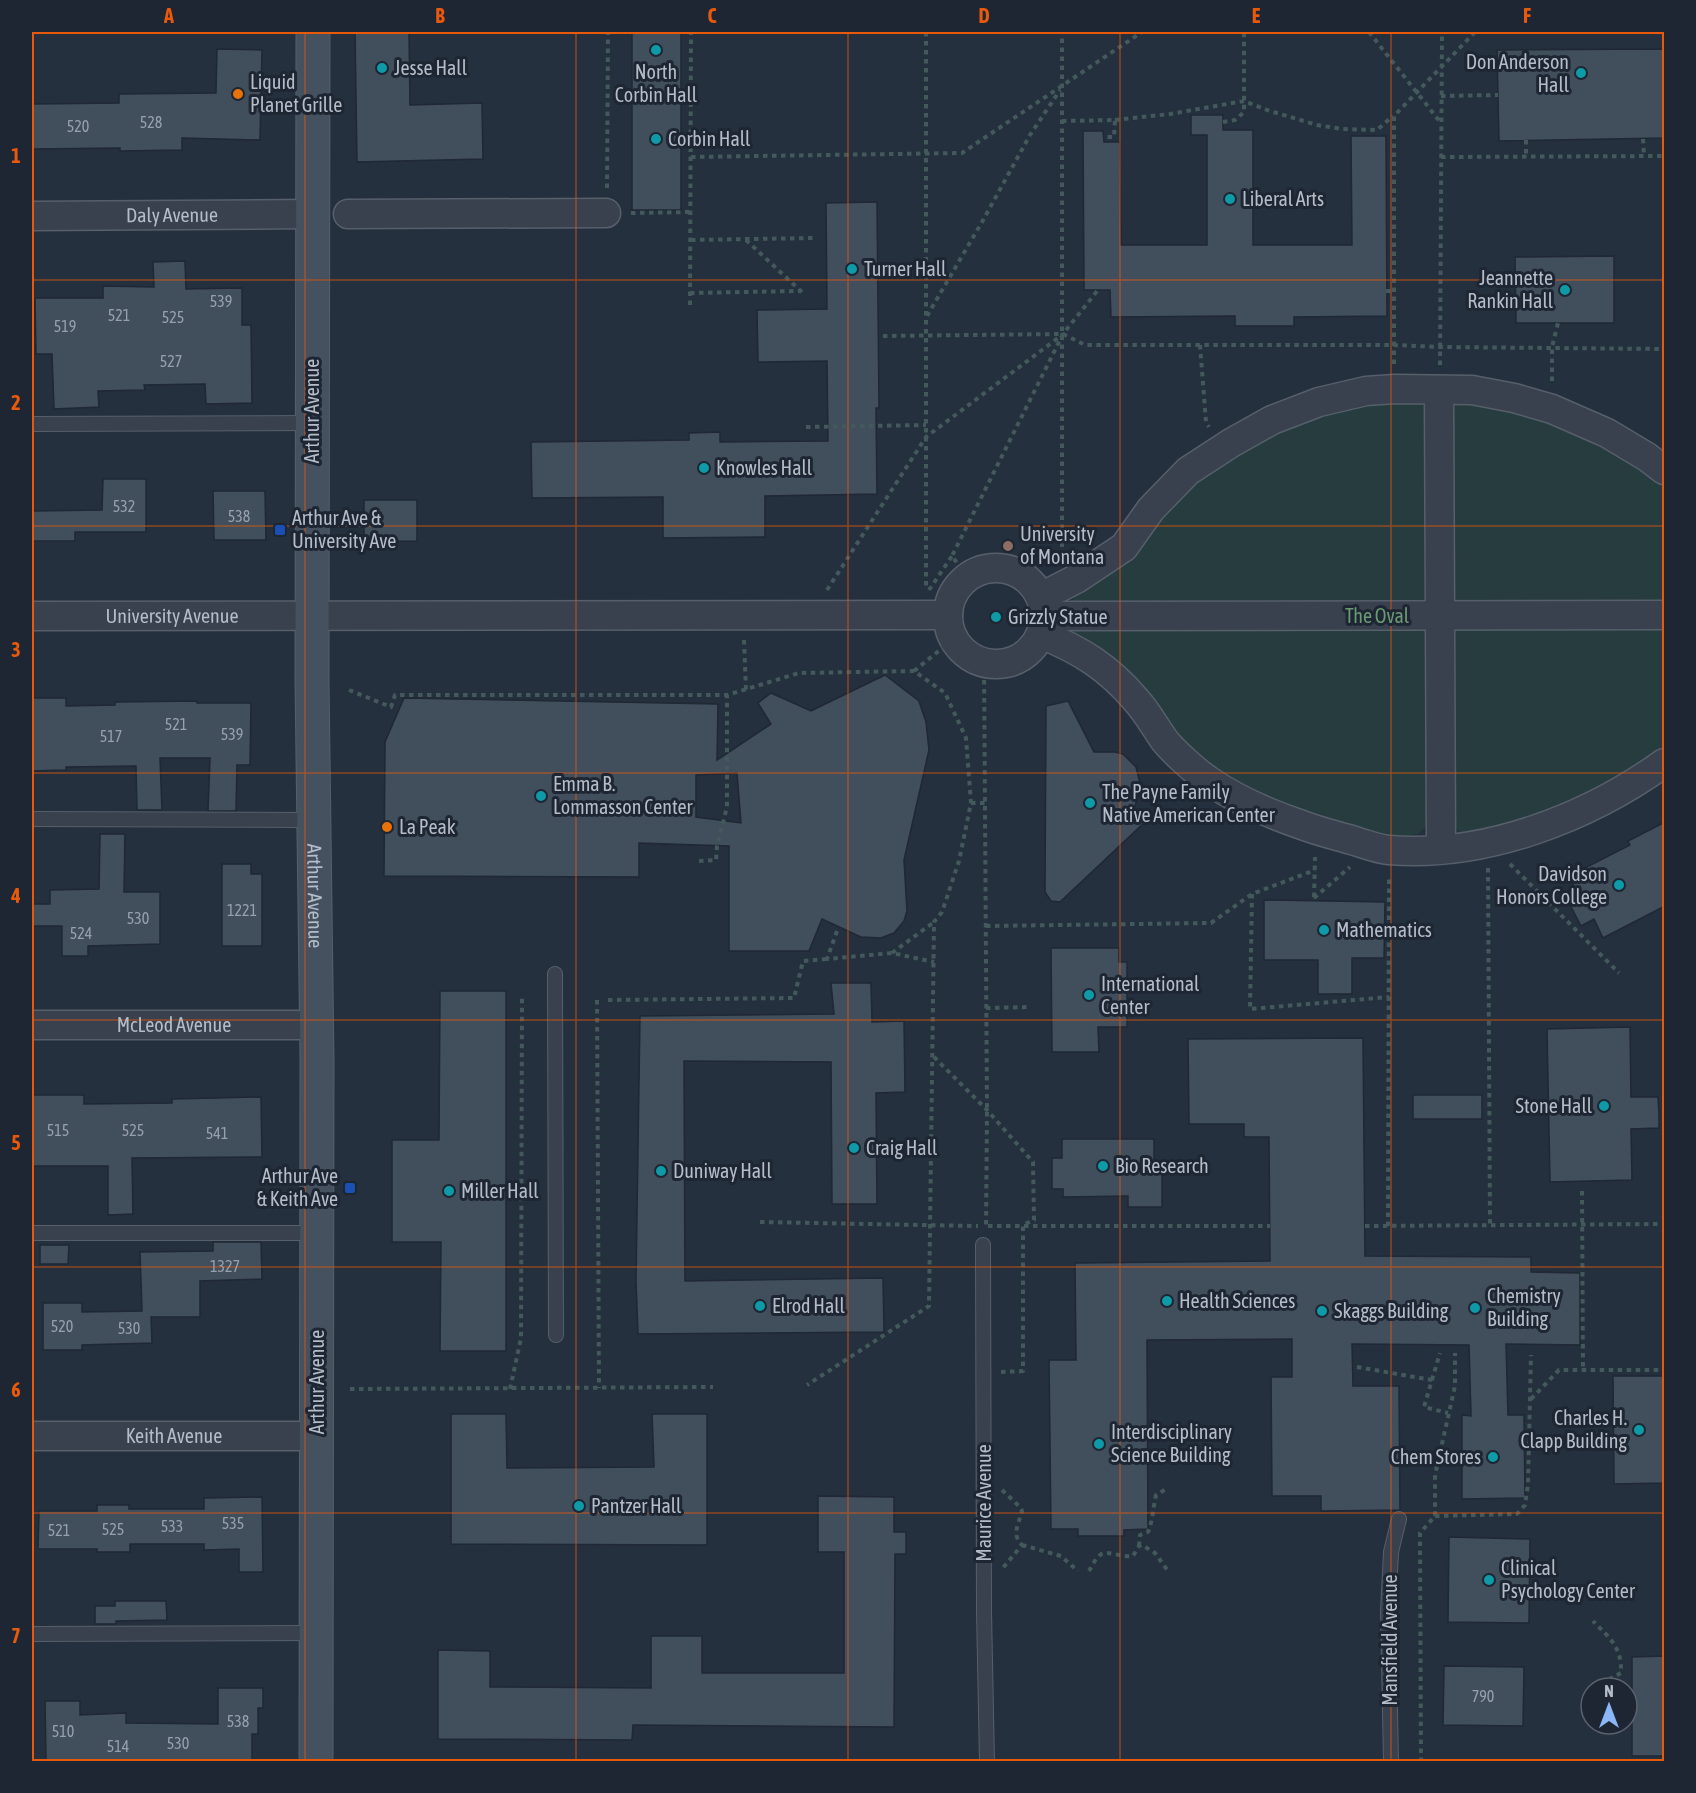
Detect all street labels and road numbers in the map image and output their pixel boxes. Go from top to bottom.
street label: Daly Avenue [126,203,218,226]
street label: Arthur Avenue [300,359,323,463]
street label: University Avenue [105,604,239,627]
street label: Arthur Avenue [303,843,328,948]
street label: McLeod Avenue [117,1013,231,1036]
street label: Arthur Avenue [305,1330,328,1434]
street label: Keith Avenue [126,1424,222,1447]
street label: Maurice Avenue [972,1444,995,1562]
street label: Mansfield Avenue [1378,1574,1401,1706]

